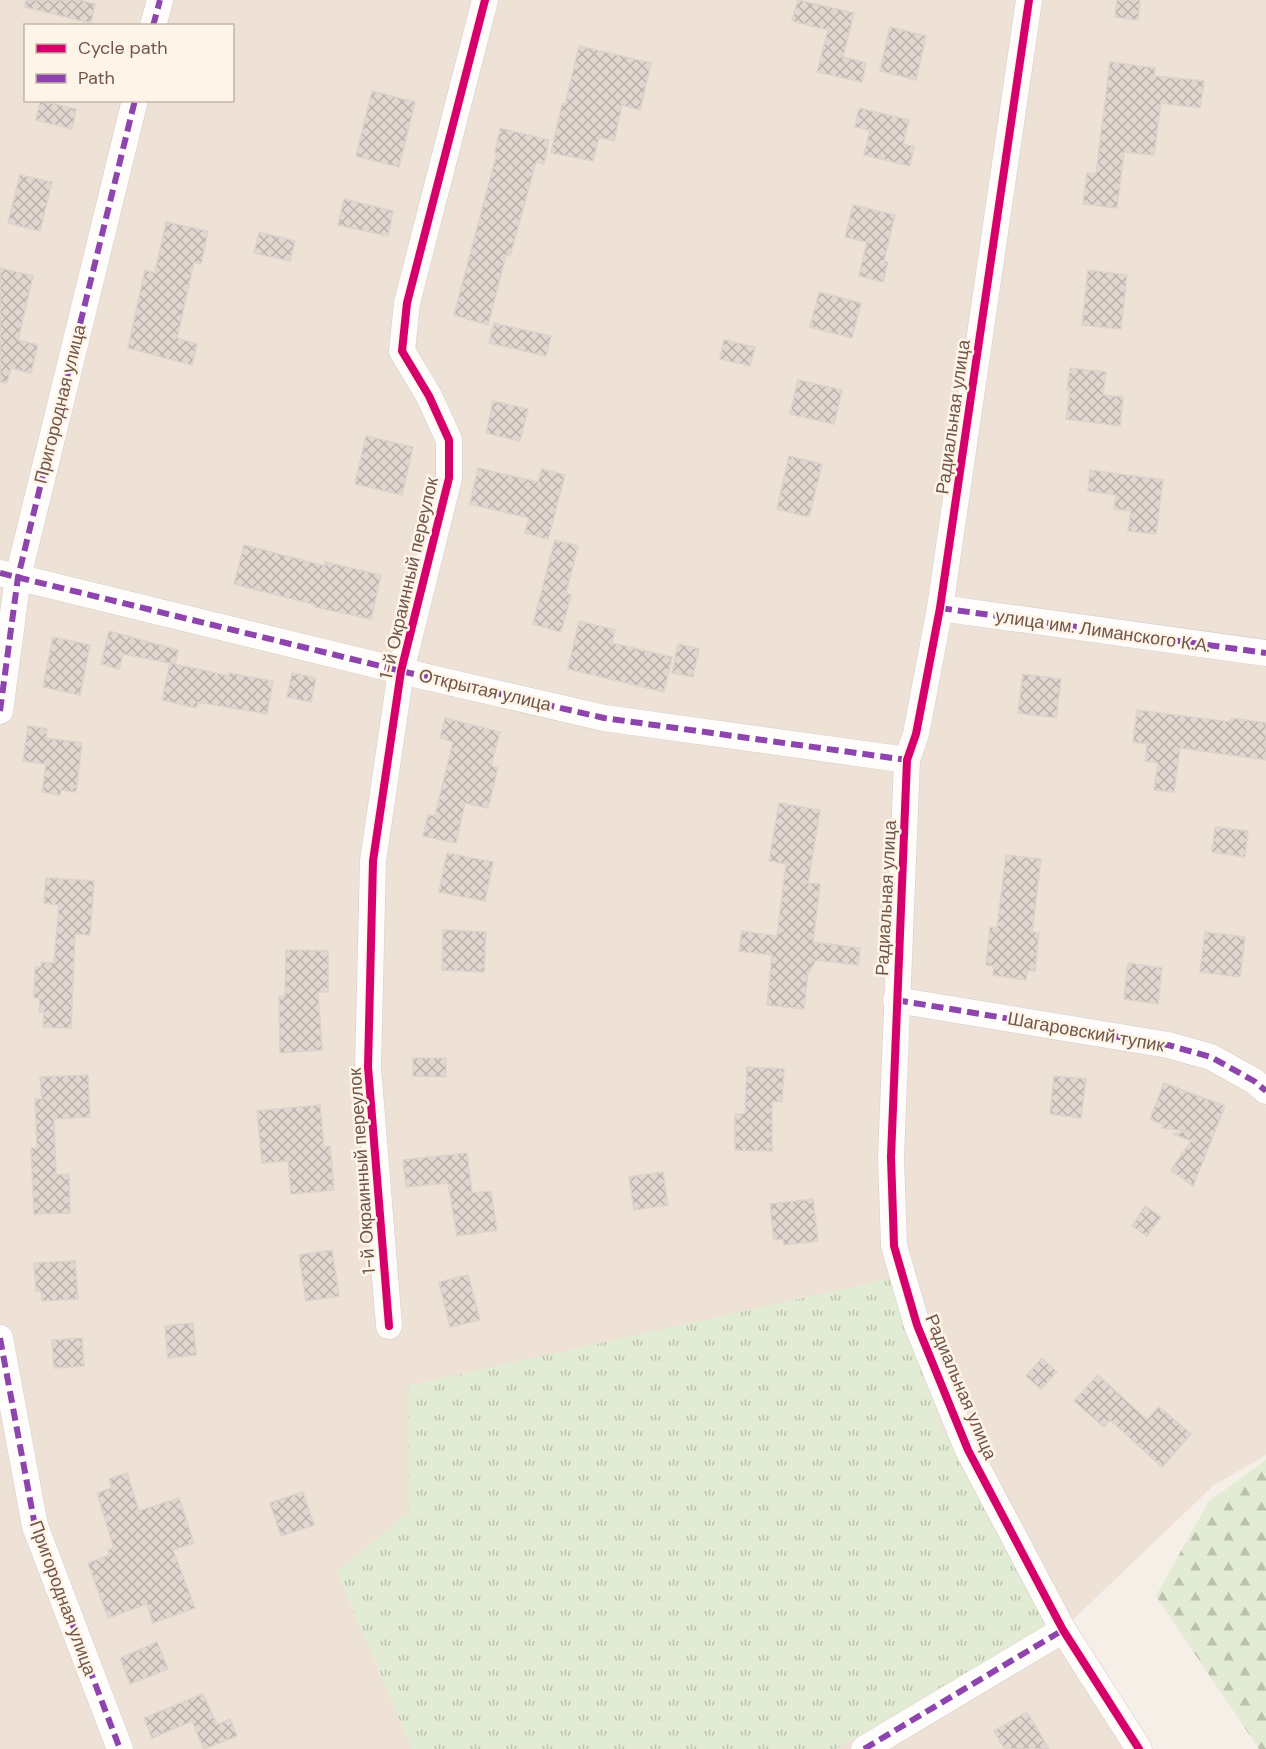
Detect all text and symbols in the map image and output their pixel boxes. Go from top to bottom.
legend [24,24,234,102]
text: Cycle path [78,36,168,60]
text: Path [78,66,115,90]
street label: Пригородная улица [29,321,92,486]
street label: Радиальная улица [930,337,976,496]
street label: 1-й Окраинный переулок [374,475,444,681]
street label: улица им. Лиманского К.А. [994,604,1212,658]
street label: Открытая улица [416,663,554,717]
street label: Радиальная улица [870,819,902,976]
street label: Шагаровский тупик [1006,1006,1166,1058]
street label: 1-й Окраинный переулок [343,1067,381,1275]
street label: Радиальная улица [920,1311,1003,1464]
street label: Пригородная улица [24,1517,103,1680]

